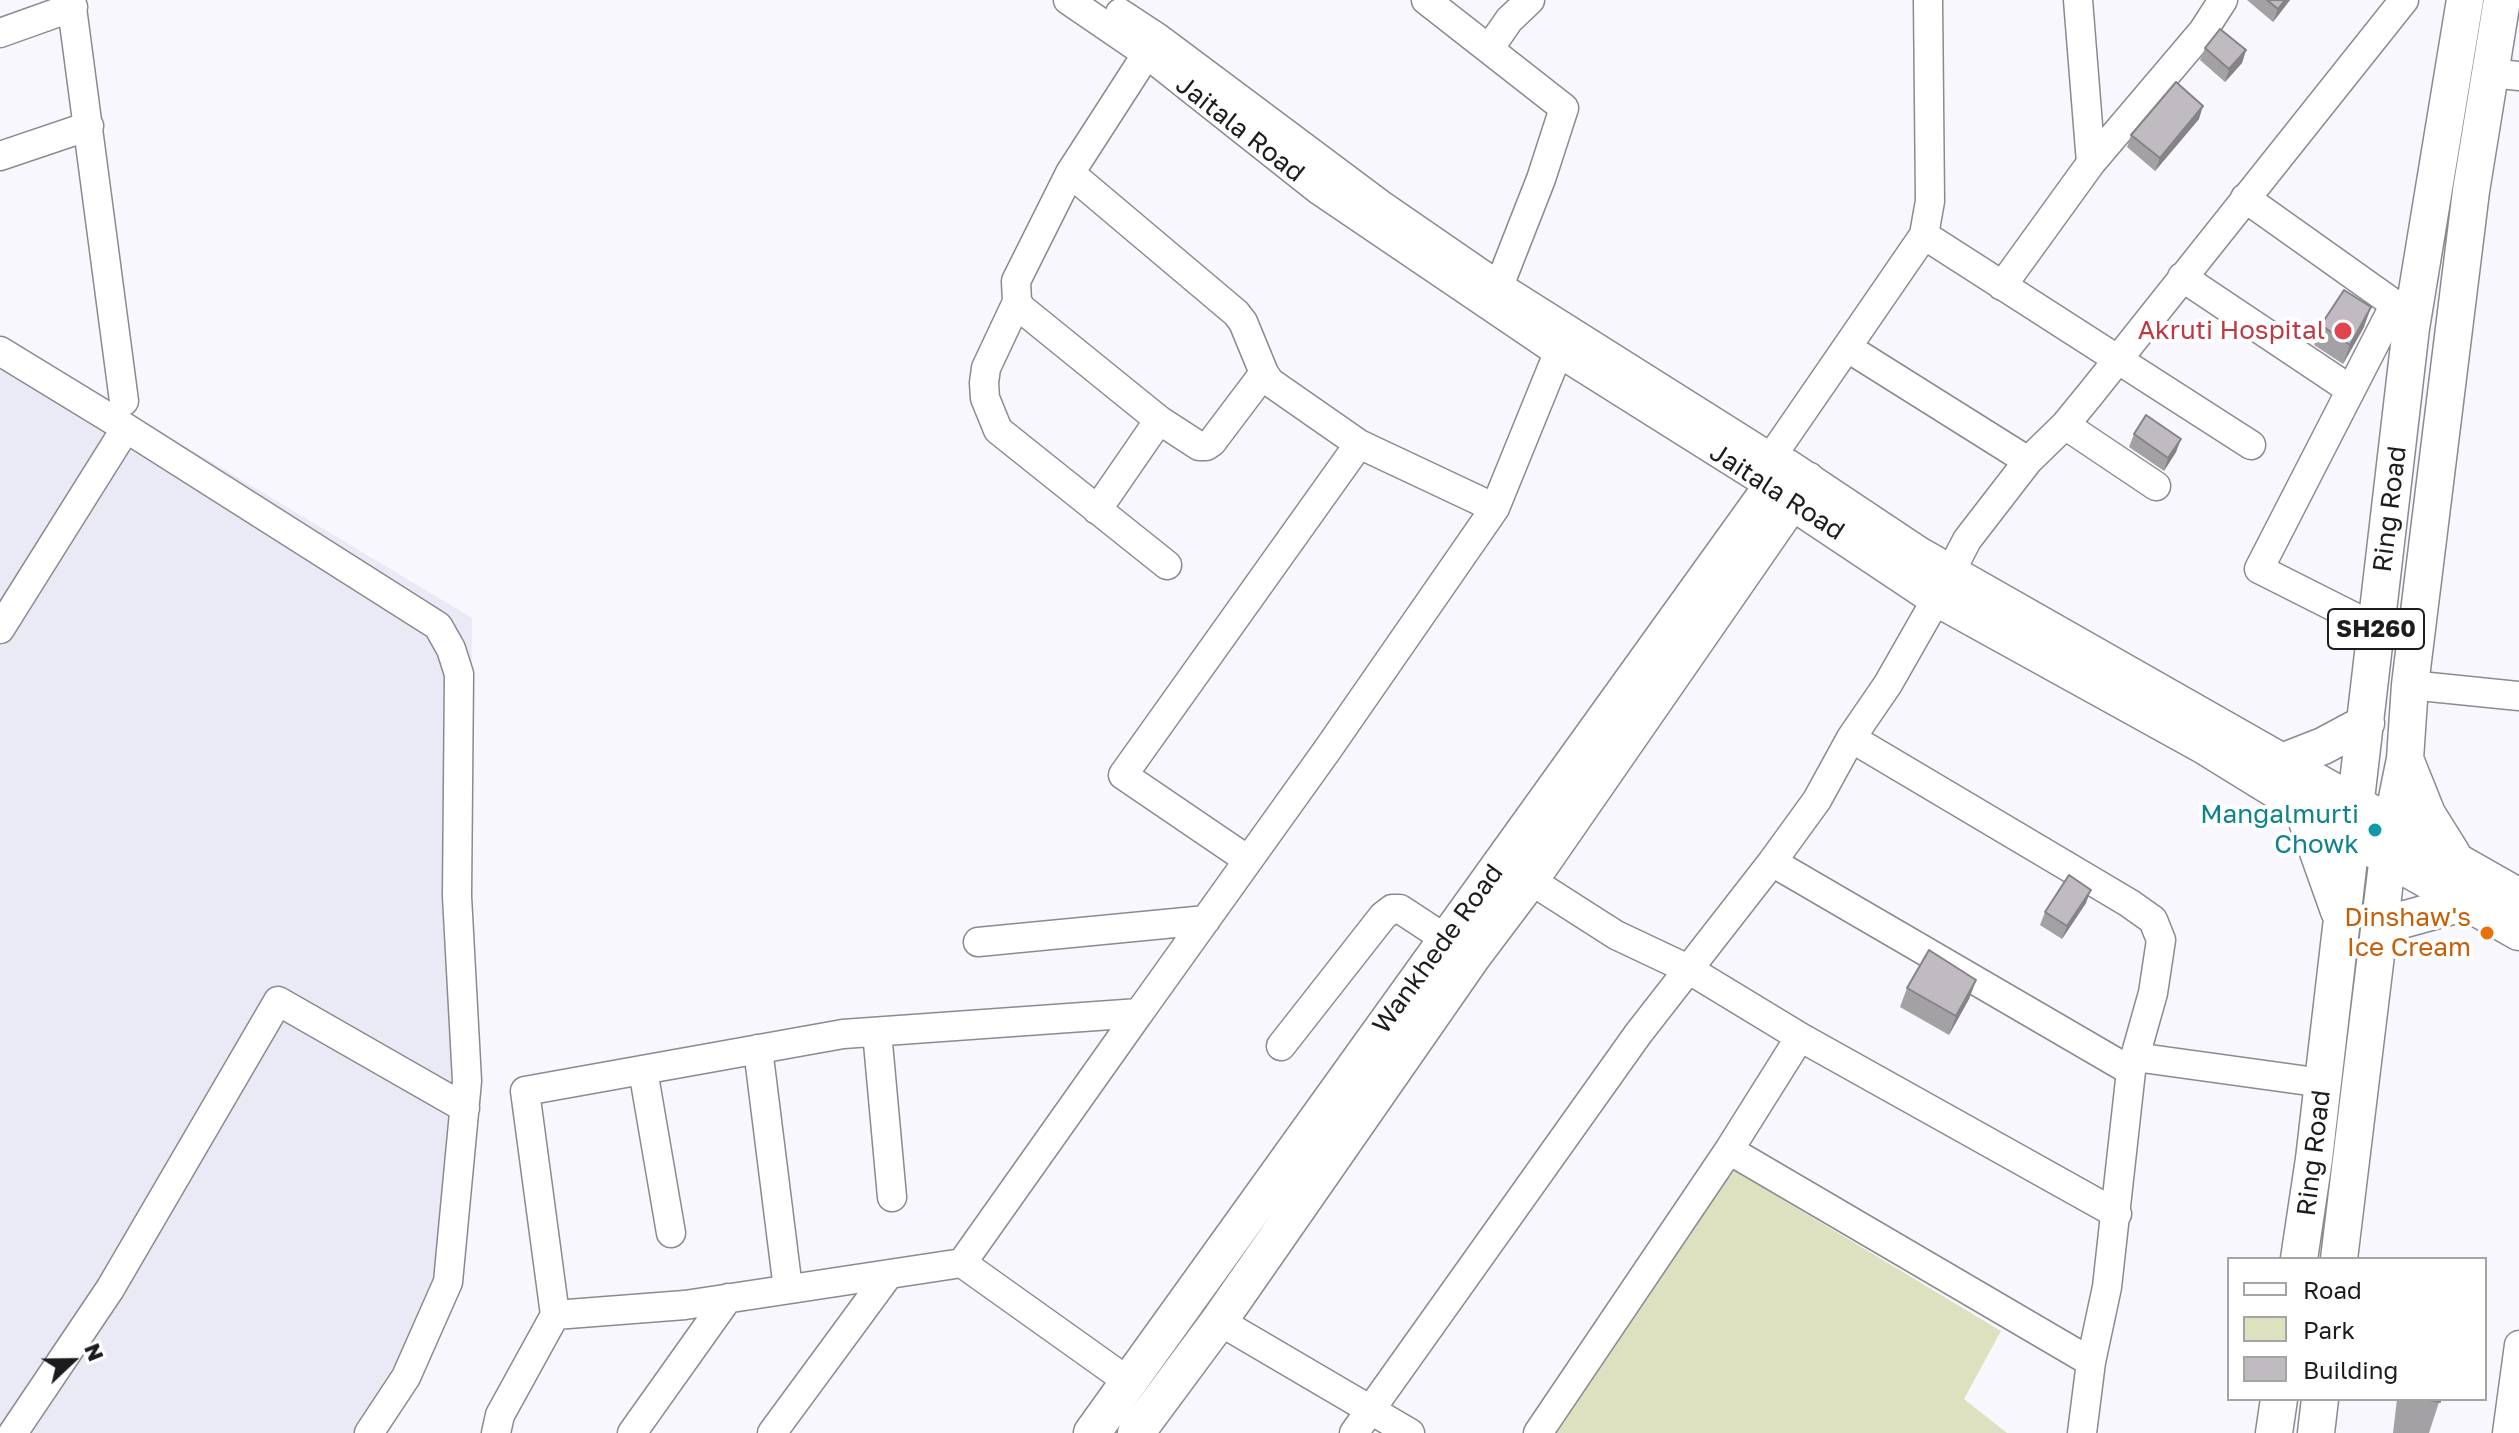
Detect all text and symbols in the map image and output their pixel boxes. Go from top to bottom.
street label: Jaitala Road [1170,69,1310,189]
place label: Akruti Hospital [2138,315,2325,347]
marker: Akruti Hospital [2332,320,2354,342]
street label: Jaitala Road [1704,437,1850,547]
street label: Ring Road [2367,444,2413,574]
road number: SH260 [2328,609,2424,649]
place label: Mangalmurti Chowk [2200,799,2359,860]
marker: Mangalmurti Chowk [2366,821,2384,839]
street label: Wankhede Road [1366,858,1510,1040]
place label: Dinshaw's Ice Cream [2344,902,2471,964]
marker: Dinshaw's Ice Cream [2478,924,2496,942]
street label: Ring Road [2291,1088,2337,1218]
legend [2227,1257,2487,1401]
text: Road [2303,1275,2362,1304]
text: Park [2303,1315,2355,1344]
north arrow [32,1321,112,1401]
text: N [79,1339,110,1365]
text: Building [2303,1355,2398,1384]

